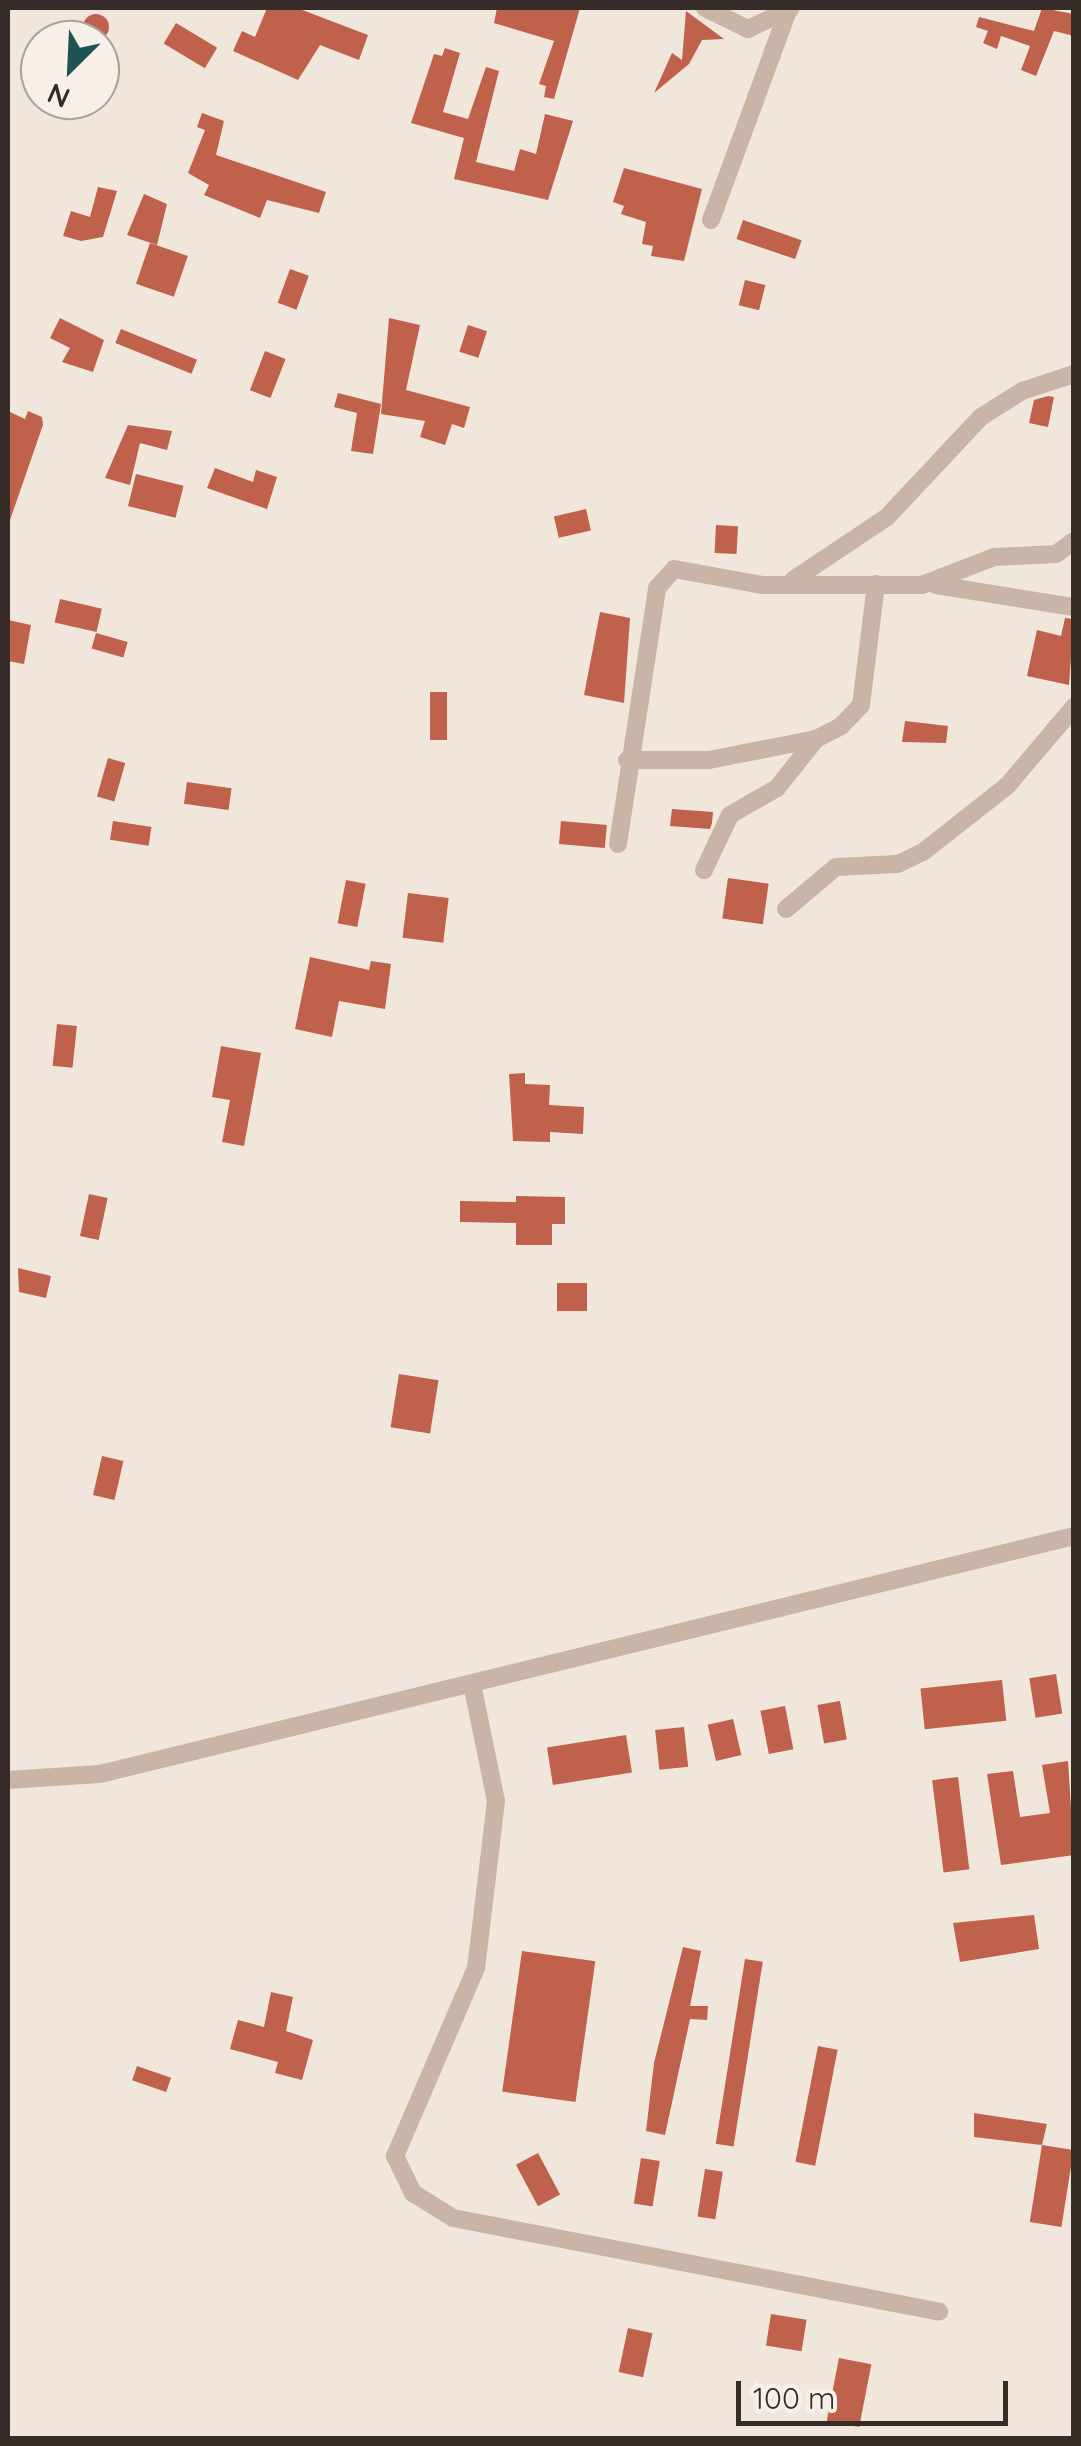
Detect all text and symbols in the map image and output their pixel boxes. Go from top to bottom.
north arrow [20,20,120,120]
text: N [42,76,75,116]
scale bar [741,2361,1014,2423]
text: 100 m [753,2379,835,2417]

